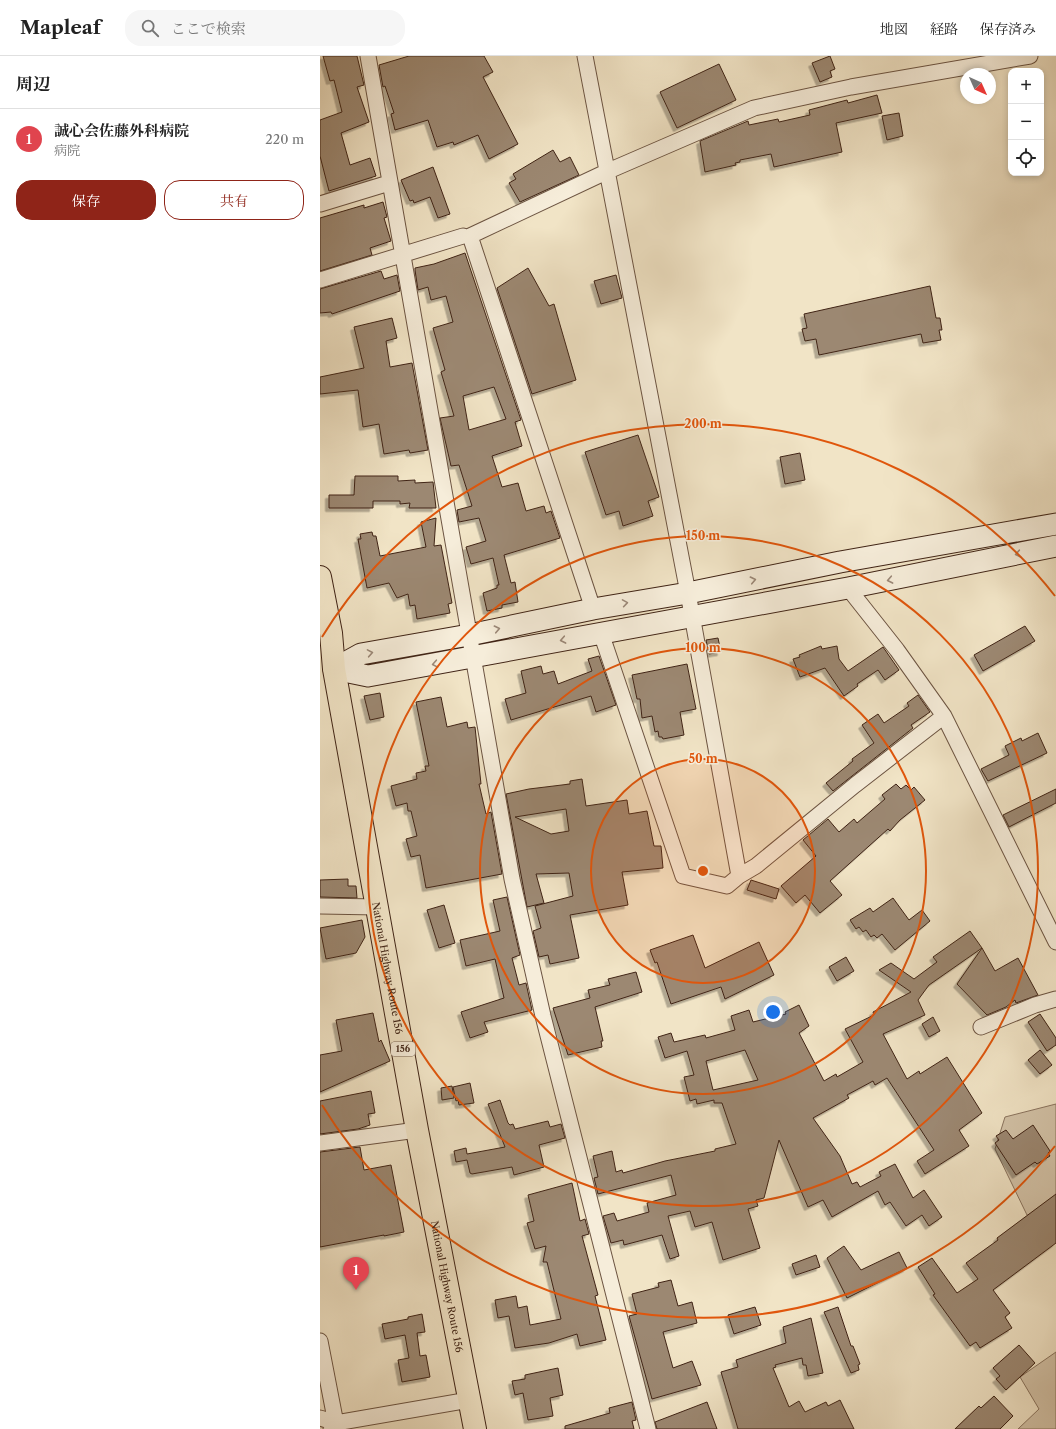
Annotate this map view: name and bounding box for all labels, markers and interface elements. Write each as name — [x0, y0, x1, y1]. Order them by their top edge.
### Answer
search box — [125, 10, 405, 46]
text: Mapleaf — [20, 16, 101, 39]
icon: search — [139, 17, 161, 39]
text: ここで検索 — [171, 19, 246, 38]
text: 地図 — [880, 20, 908, 38]
text: 経路 — [930, 20, 958, 38]
text: 保存済み — [980, 20, 1036, 38]
north arrow — [960, 68, 996, 104]
map controls — [1008, 68, 1044, 176]
button: + — [1008, 68, 1044, 104]
text: 周辺 — [16, 74, 50, 94]
button: − — [1008, 104, 1044, 140]
text: 誠心会佐藤外科病院 — [54, 121, 189, 140]
text: 1 — [26, 131, 32, 147]
text: 220 m — [265, 131, 304, 147]
button: locate — [1008, 140, 1044, 176]
text: 病院 — [54, 142, 80, 158]
button: 保存 — [16, 180, 156, 220]
button: 共有 — [164, 180, 304, 220]
text: 200 m — [684, 416, 722, 431]
text: 150 m — [686, 528, 720, 543]
one-way arrow — [1015, 549, 1021, 558]
one-way arrow — [887, 575, 893, 583]
one-way arrow — [750, 576, 756, 584]
one-way arrow — [622, 599, 628, 608]
one-way arrow — [494, 625, 501, 634]
one-way arrow — [560, 636, 566, 644]
text: 100 m — [685, 640, 721, 655]
one-way arrow — [367, 649, 373, 658]
one-way arrow — [432, 659, 438, 668]
text: 50 m — [688, 751, 718, 766]
centre of rings — [696, 864, 710, 878]
street label: National Highway Route 156 — [369, 901, 406, 1035]
your location — [763, 1002, 783, 1022]
road number: 156 — [391, 1042, 415, 1056]
street label: National Highway Route 156 — [428, 1220, 466, 1354]
pin: 1 — [343, 1257, 369, 1290]

